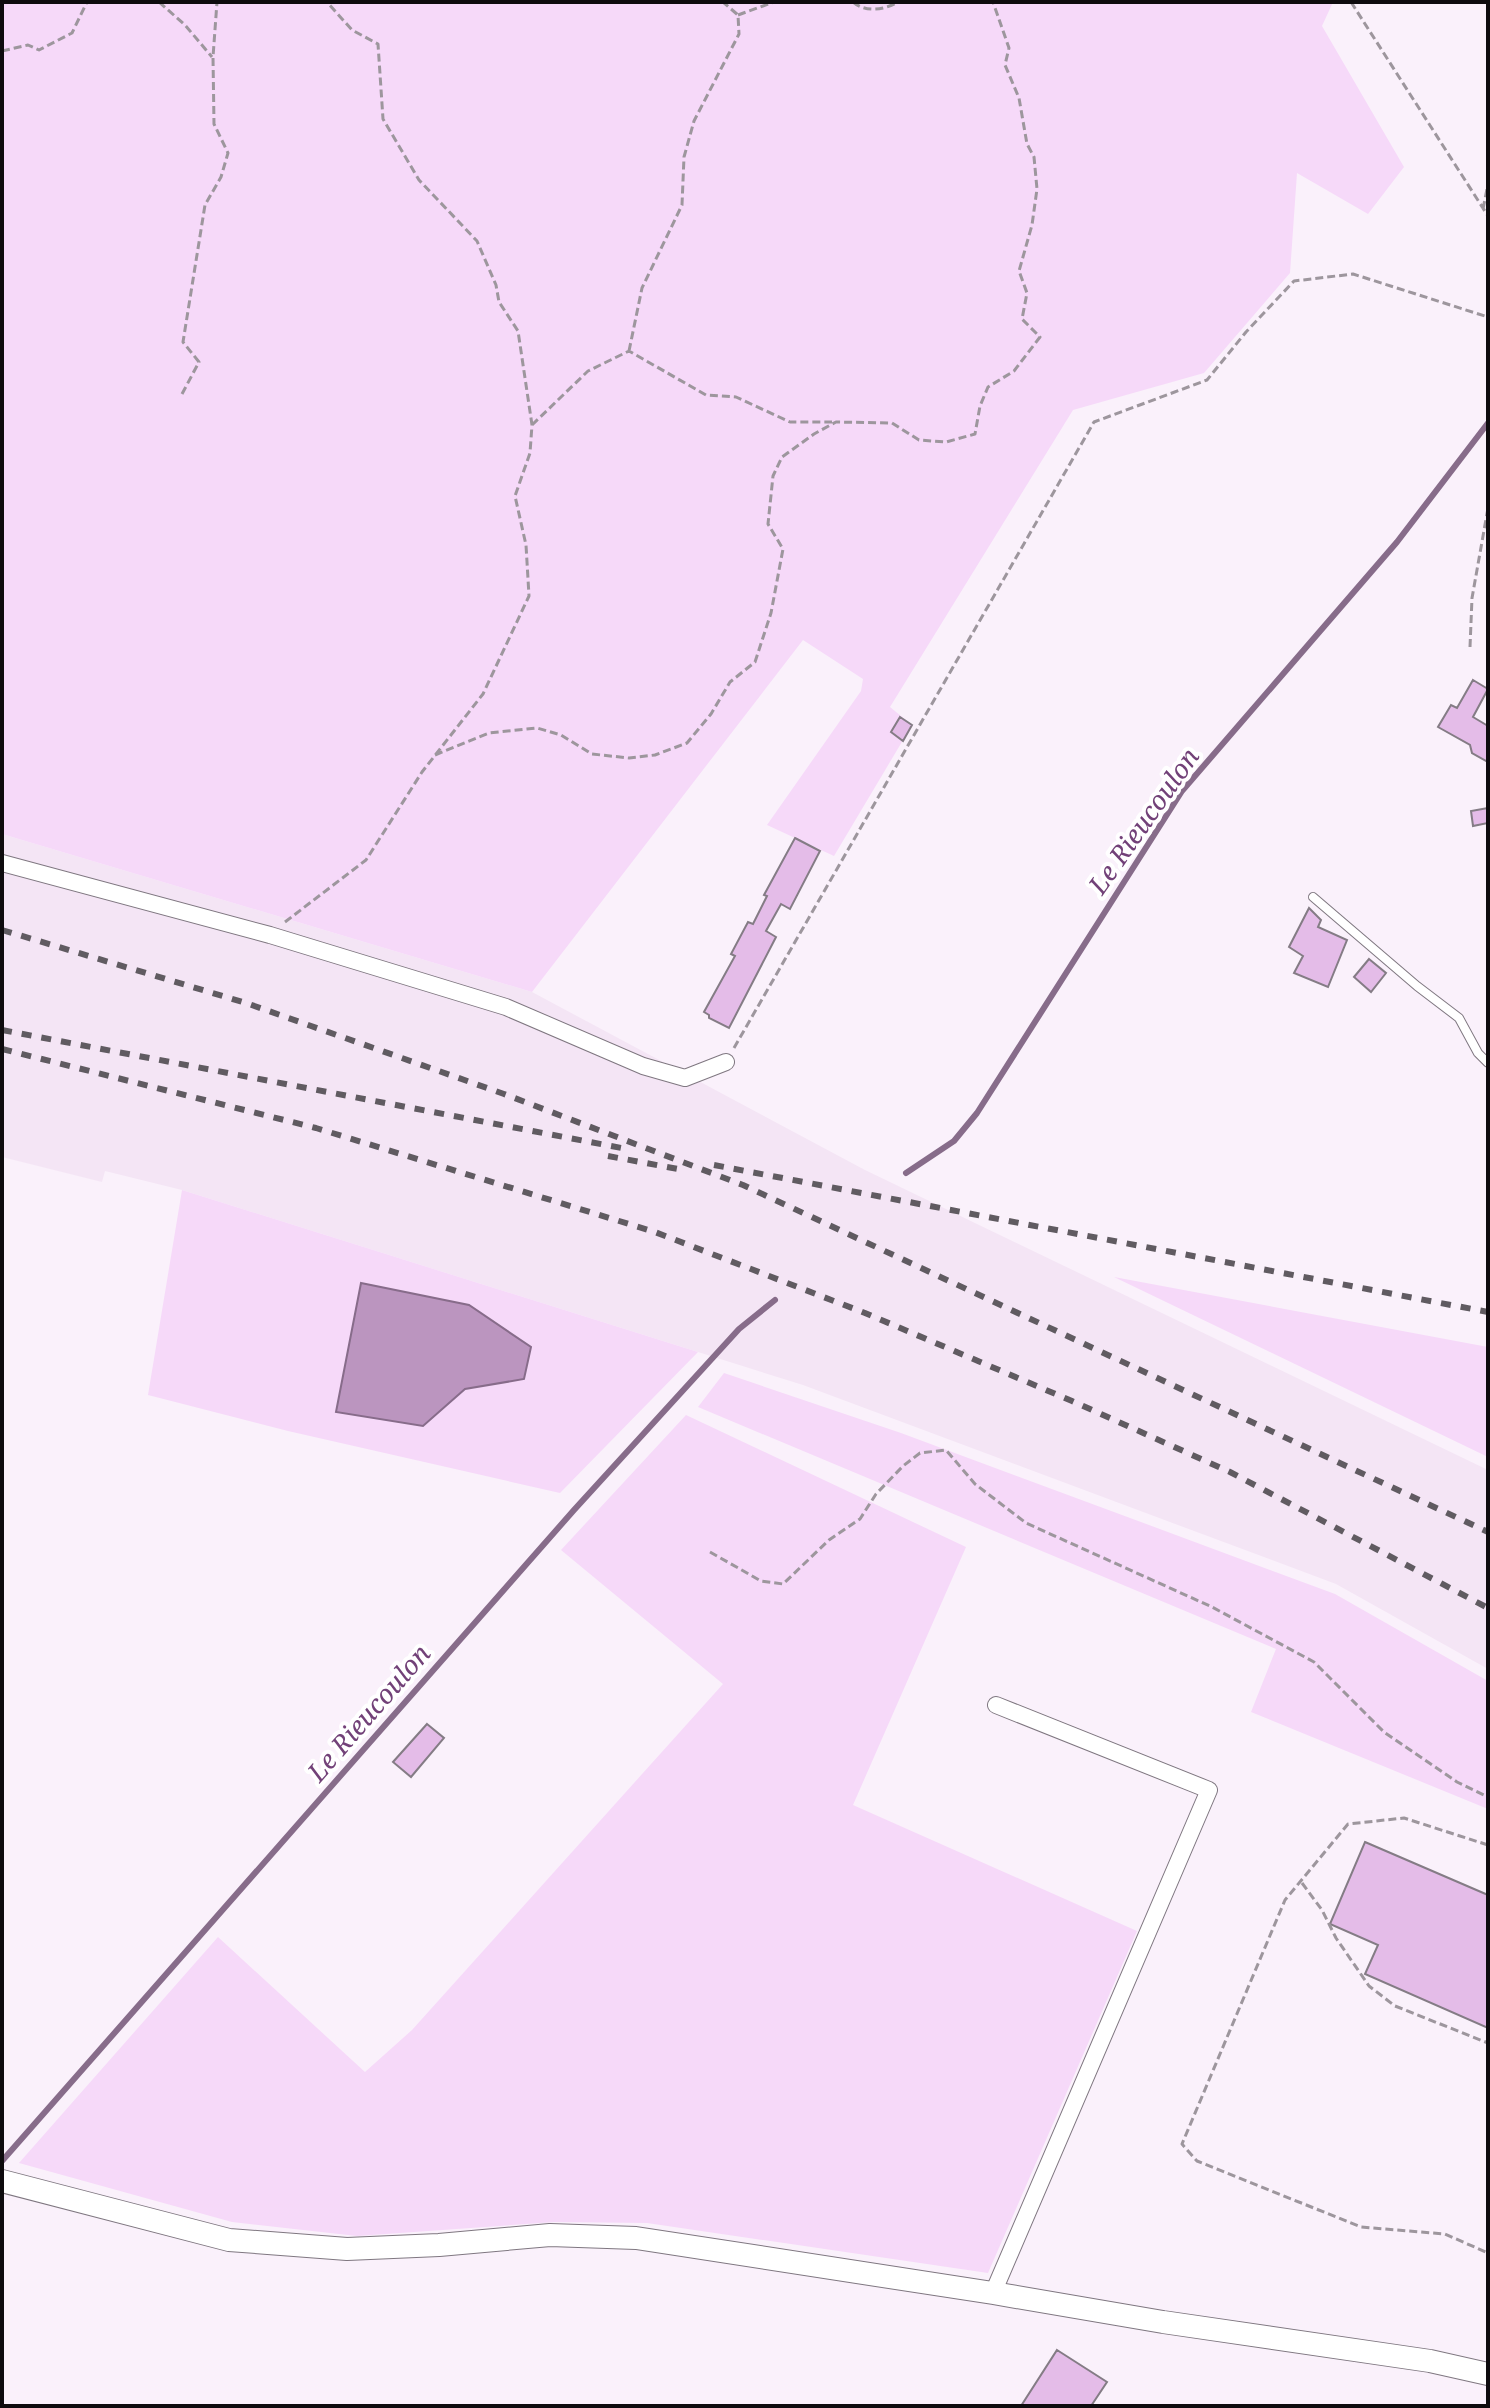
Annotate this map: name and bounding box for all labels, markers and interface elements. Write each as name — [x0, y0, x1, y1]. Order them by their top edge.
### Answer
water label: Le Rieucoulon — [1079, 740, 1207, 902]
water label: Le Rieucoulon — [298, 1636, 438, 1789]

